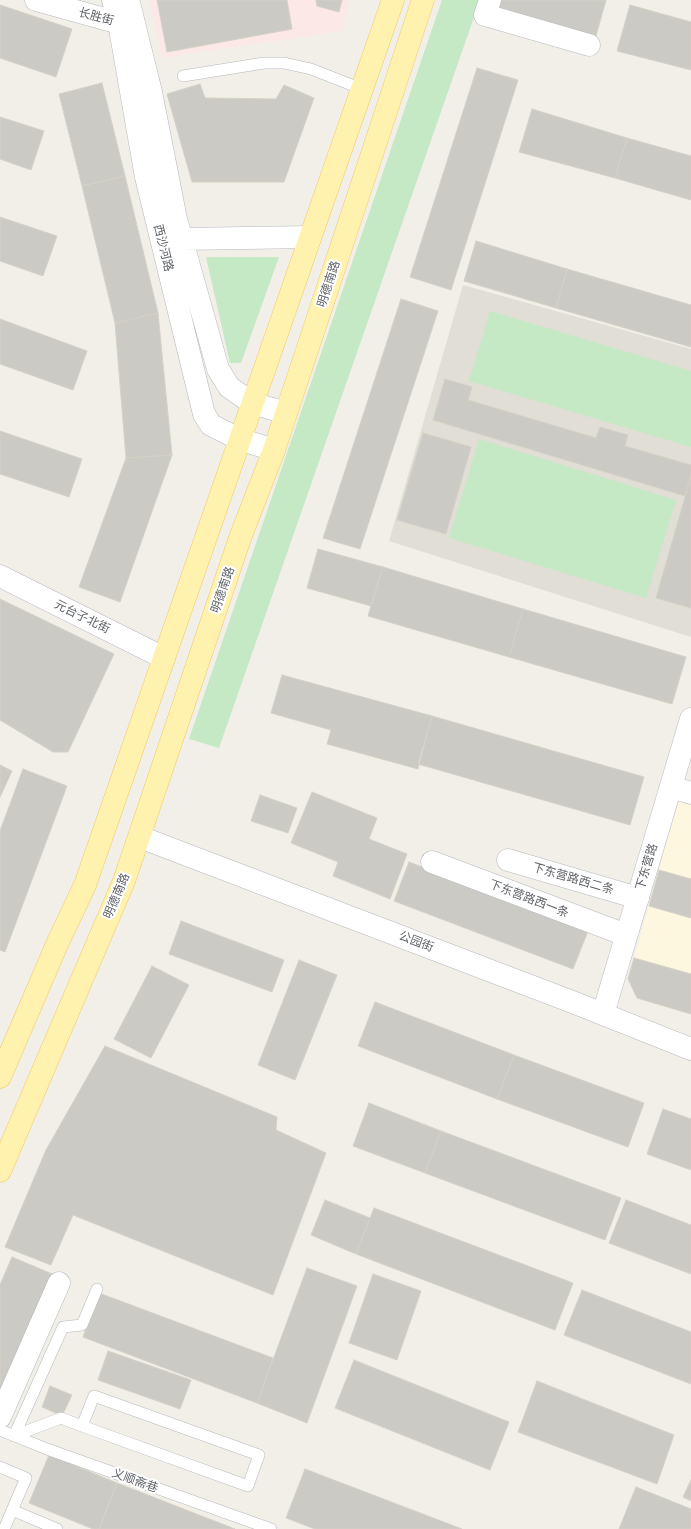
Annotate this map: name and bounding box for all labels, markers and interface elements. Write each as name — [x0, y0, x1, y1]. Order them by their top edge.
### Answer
street label: 长胜街 — [77, 5, 115, 29]
street label: 西沙河路 — [150, 223, 176, 273]
street label: 明德南路 — [315, 259, 343, 309]
street label: 明德南路 — [208, 565, 238, 615]
street label: 元台子北街 — [52, 597, 112, 637]
street label: 下东营路 — [633, 842, 661, 892]
street label: 下东营路西二条 — [531, 861, 615, 897]
street label: 明德南路 — [101, 871, 133, 921]
street label: 下东营路西一条 — [487, 877, 571, 921]
street label: 公园街 — [397, 929, 435, 955]
street label: 义顺斋巷 — [110, 1466, 160, 1496]

